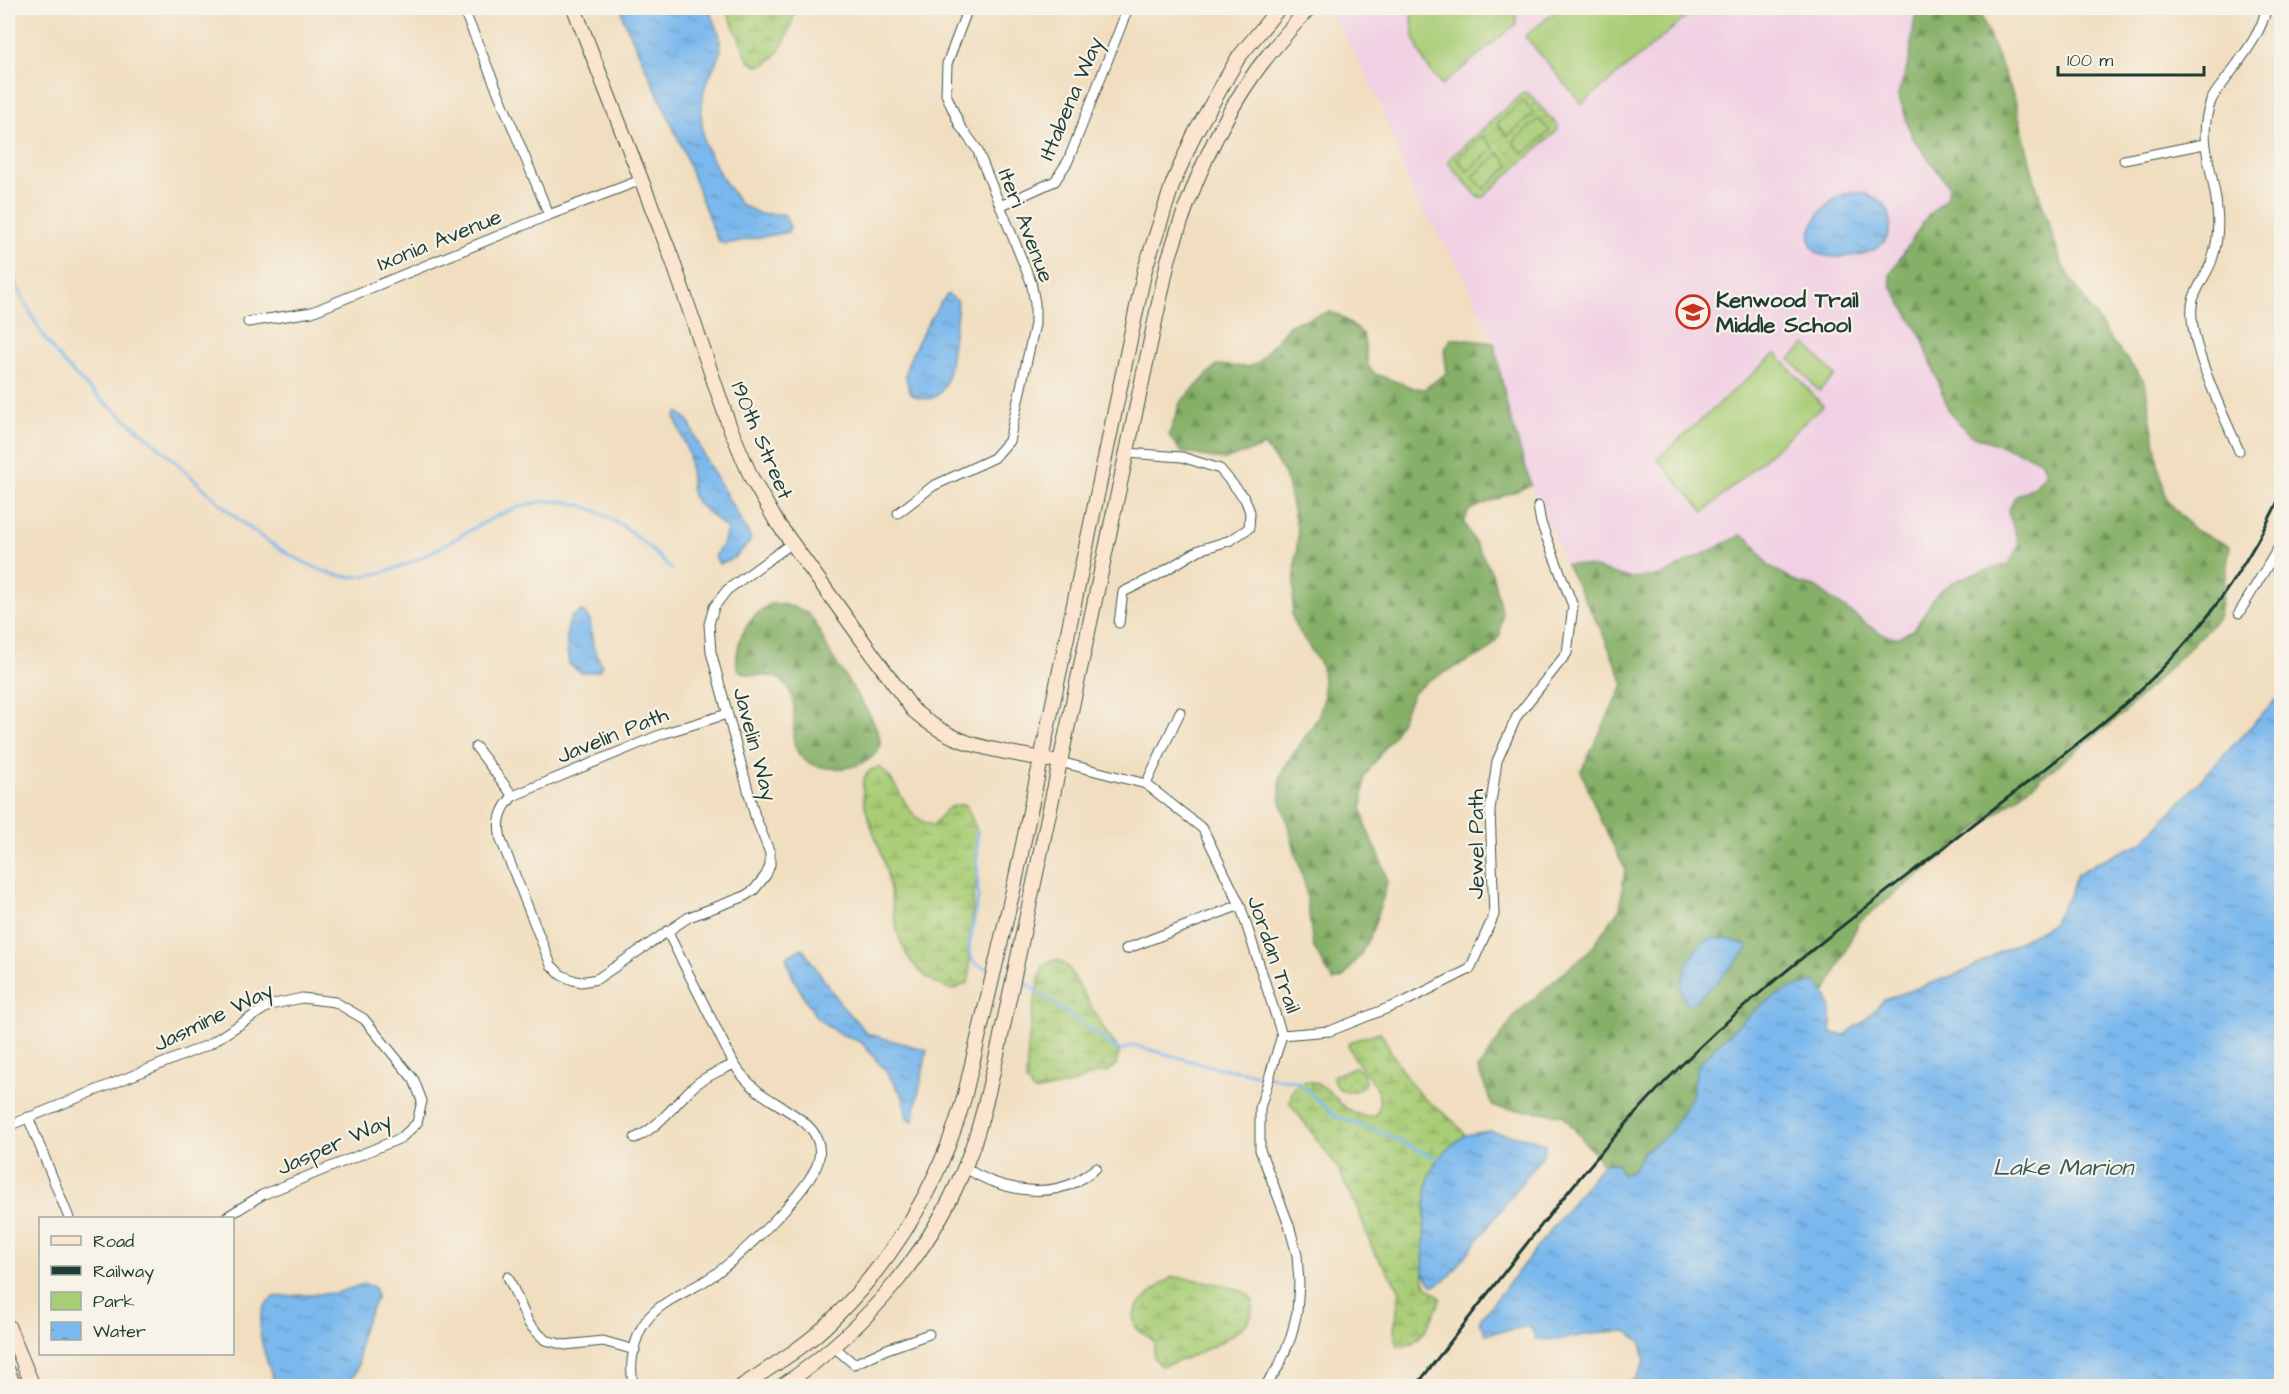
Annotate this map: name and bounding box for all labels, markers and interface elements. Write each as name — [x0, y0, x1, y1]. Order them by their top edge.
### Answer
street label: Ittabena Way — [1031, 32, 1112, 166]
scale bar — [2058, 39, 2204, 77]
text: 100 m — [2067, 48, 2113, 73]
street label: Iteri Avenue — [990, 164, 1062, 287]
street label: Ixonia Avenue — [373, 201, 507, 279]
place label: Kenwood Trail Middle School — [1716, 285, 1859, 341]
school or university icon: Kenwood Trail Middle School — [1675, 294, 1711, 330]
street label: 190th Street — [723, 377, 800, 505]
street label: Javelin Way — [724, 684, 785, 805]
street label: Javelin Path — [552, 699, 673, 772]
street label: Jewel Path — [1461, 789, 1492, 899]
street label: Jordan Trail — [1239, 892, 1308, 1017]
street label: Jasmine Way — [148, 975, 279, 1061]
street label: Jasper Way — [272, 1105, 397, 1184]
water label: Lake Marion — [1993, 1151, 2135, 1185]
legend — [39, 1217, 234, 1355]
text: Road — [93, 1229, 134, 1254]
text: Railway — [93, 1259, 154, 1285]
text: Park — [93, 1289, 135, 1314]
text: Water — [93, 1319, 146, 1344]

